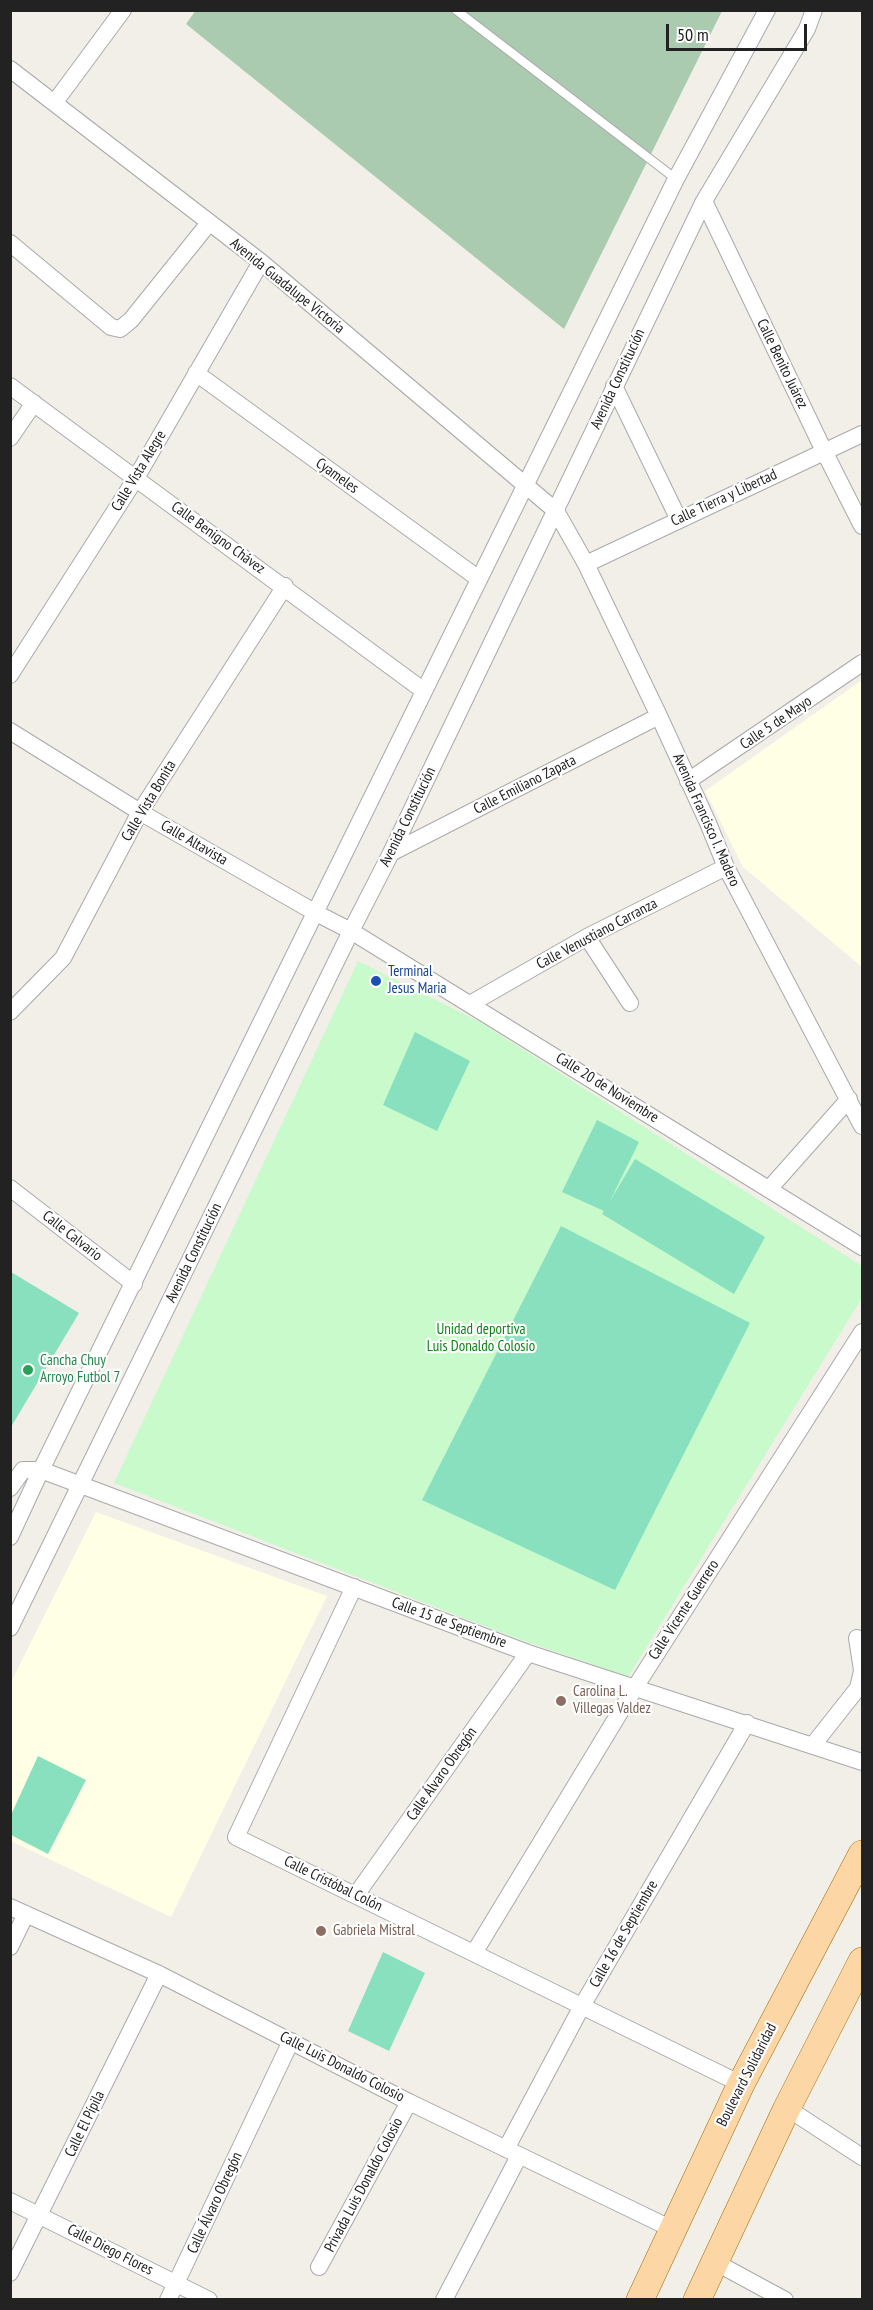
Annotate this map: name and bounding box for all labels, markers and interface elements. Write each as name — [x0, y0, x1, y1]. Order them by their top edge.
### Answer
scale bar — [669, 12, 810, 50]
text: 50 m — [677, 23, 709, 46]
street label: Avenida Guadalupe Victoria — [226, 234, 348, 338]
street label: Calle Benito Juárez — [753, 316, 811, 412]
street label: Avenida Constitución — [587, 326, 649, 432]
street label: Calle Vista Alegre — [108, 427, 170, 515]
street label: Cyameles — [312, 454, 362, 498]
street label: Calle Tierra y Libertad — [668, 466, 780, 530]
street label: Calle Benigno Chávez — [168, 498, 268, 578]
street label: Calle 5 de Mayo — [737, 692, 815, 754]
street label: Calle Emiliano Zapata — [471, 751, 579, 819]
street label: Avenida Francisco I. Madero — [669, 751, 743, 889]
street label: Calle Vista Bonita — [118, 757, 180, 845]
street label: Avenida Constitución — [376, 764, 440, 870]
street label: Calle Altavista — [157, 817, 231, 869]
street label: Calle Venustiano Carranza — [534, 895, 660, 973]
place label: Terminal Jesus Maria — [388, 963, 447, 998]
marker: Terminal Jesus Maria — [369, 974, 383, 988]
street label: Calle 20 de Noviembre — [552, 1049, 662, 1127]
street label: Avenida Constitución — [162, 1200, 226, 1306]
street label: Calle Calvario — [39, 1207, 105, 1265]
park label: Unidad deportiva Luis Donaldo Colosio — [427, 1321, 535, 1356]
place label: Cancha Chuy Arroyo Futbol 7 — [40, 1352, 120, 1387]
marker: Cancha Chuy Arroyo Futbol 7 — [21, 1363, 35, 1377]
street label: Calle Vicente Guerrero — [645, 1557, 723, 1663]
street label: Calle 15 de Septiembre — [389, 1594, 509, 1652]
place label: Carolina L. Villegas Valdez — [573, 1683, 651, 1718]
marker: Carolina L. Villegas Valdez — [554, 1694, 568, 1708]
street label: Calle Álvaro Obregón — [403, 1724, 481, 1824]
street label: Calle Cristóbal Colón — [281, 1852, 385, 1916]
street label: Calle 16 de Septiembre — [586, 1877, 662, 1991]
place label: Gabriela Mistral — [333, 1922, 415, 1940]
marker: Gabriela Mistral — [314, 1924, 328, 1938]
street label: Boulevard Solidaridad — [713, 2020, 781, 2130]
street label: Calle Luis Donaldo Colosio — [277, 2028, 407, 2106]
street label: Calle El Pípila — [61, 2088, 109, 2160]
street label: Privada Luis Donaldo Colosio — [321, 2115, 407, 2255]
street label: Calle Álvaro Obregón — [184, 2149, 246, 2257]
street label: Calle Diego Flores — [64, 2221, 156, 2279]

